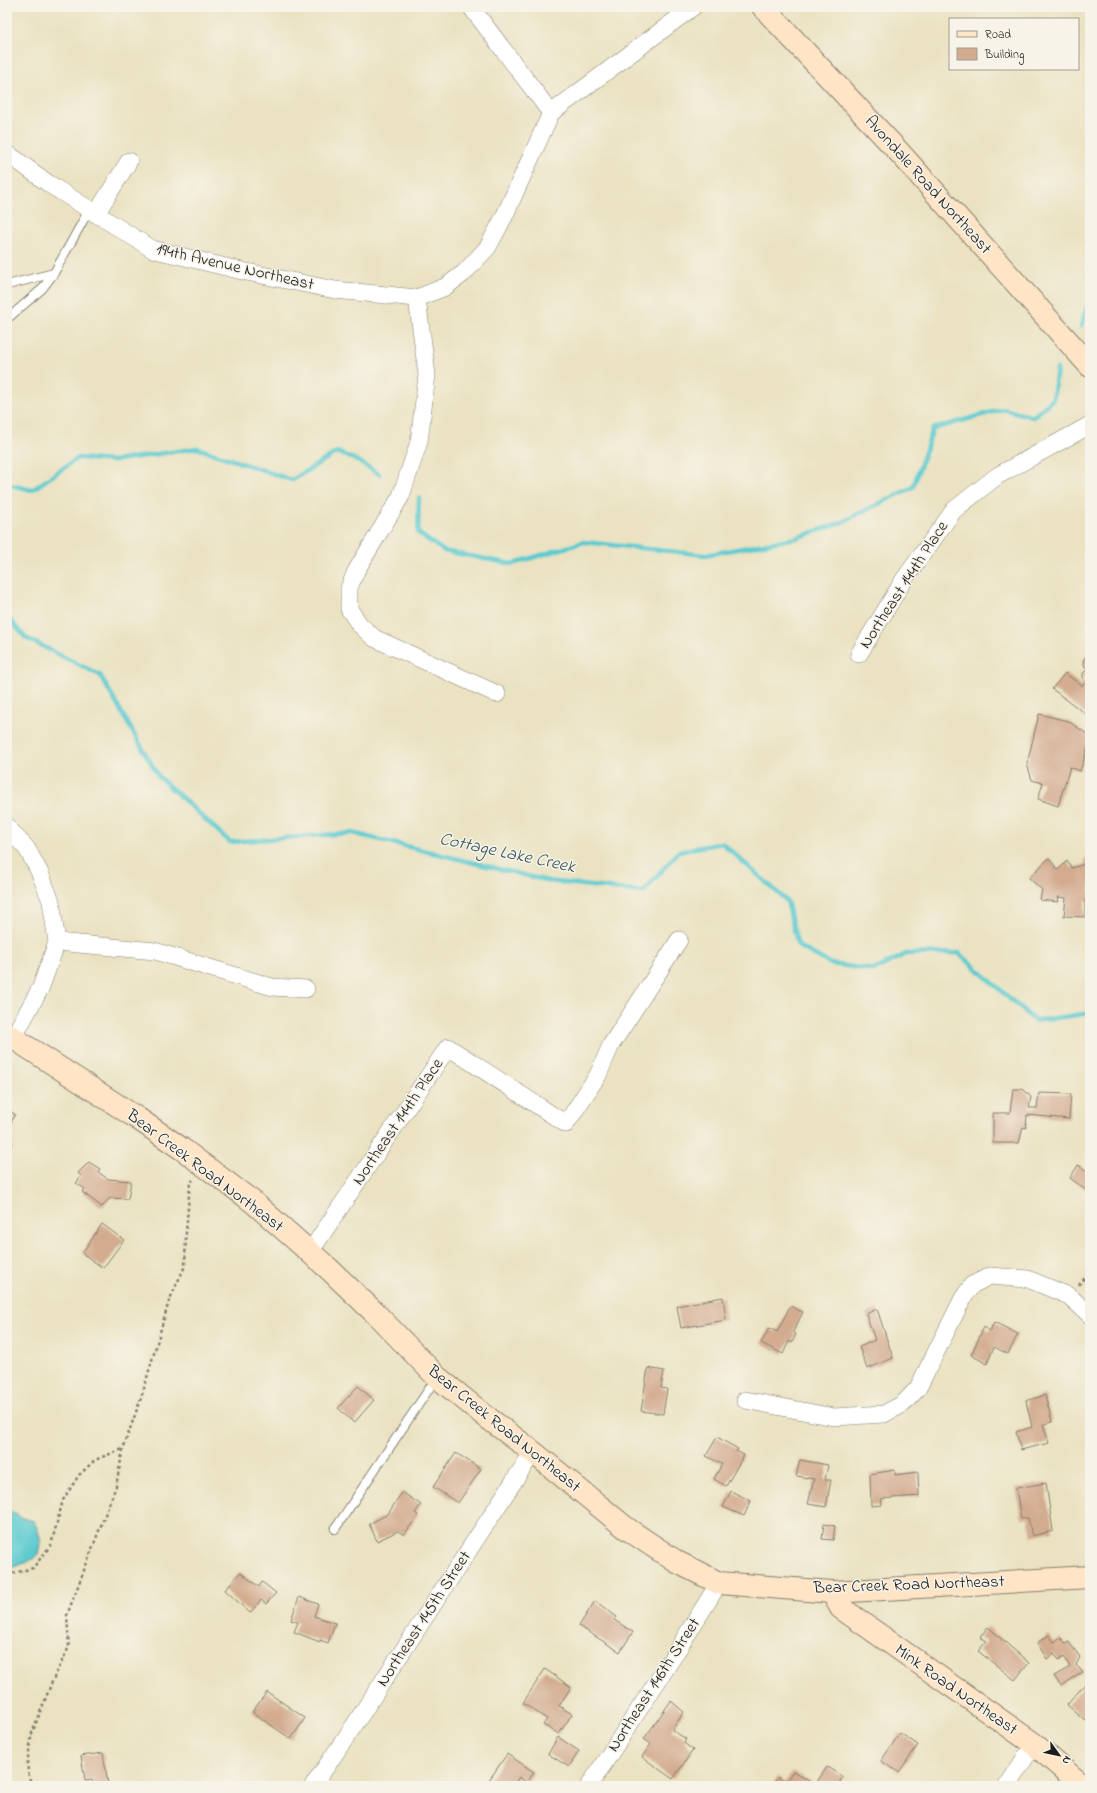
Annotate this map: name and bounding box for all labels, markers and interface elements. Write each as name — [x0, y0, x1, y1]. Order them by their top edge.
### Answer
legend — [949, 18, 1079, 70]
text: Road — [985, 26, 1011, 44]
text: Building — [984, 46, 1024, 65]
street label: Avondale Road Northeast — [859, 110, 998, 260]
street label: 194th Avenue Northeast — [154, 237, 317, 297]
street label: Northeast 144th Place — [853, 516, 955, 654]
water label: Cottage Lake Creek — [437, 827, 578, 881]
street label: Northeast 144th Place — [346, 1053, 450, 1190]
street label: Bear Creek Road Northeast — [120, 1103, 289, 1239]
street label: Bear Creek Road Northeast — [421, 1359, 586, 1499]
street label: Northeast 145th Street — [371, 1546, 478, 1692]
street label: Bear Creek Road Northeast — [812, 1569, 1005, 1601]
street label: Northeast 146th Street — [601, 1613, 707, 1757]
street label: Mink Road Northeast — [889, 1638, 1023, 1742]
north arrow — [1039, 1735, 1079, 1775]
text: N — [1058, 1752, 1075, 1767]

